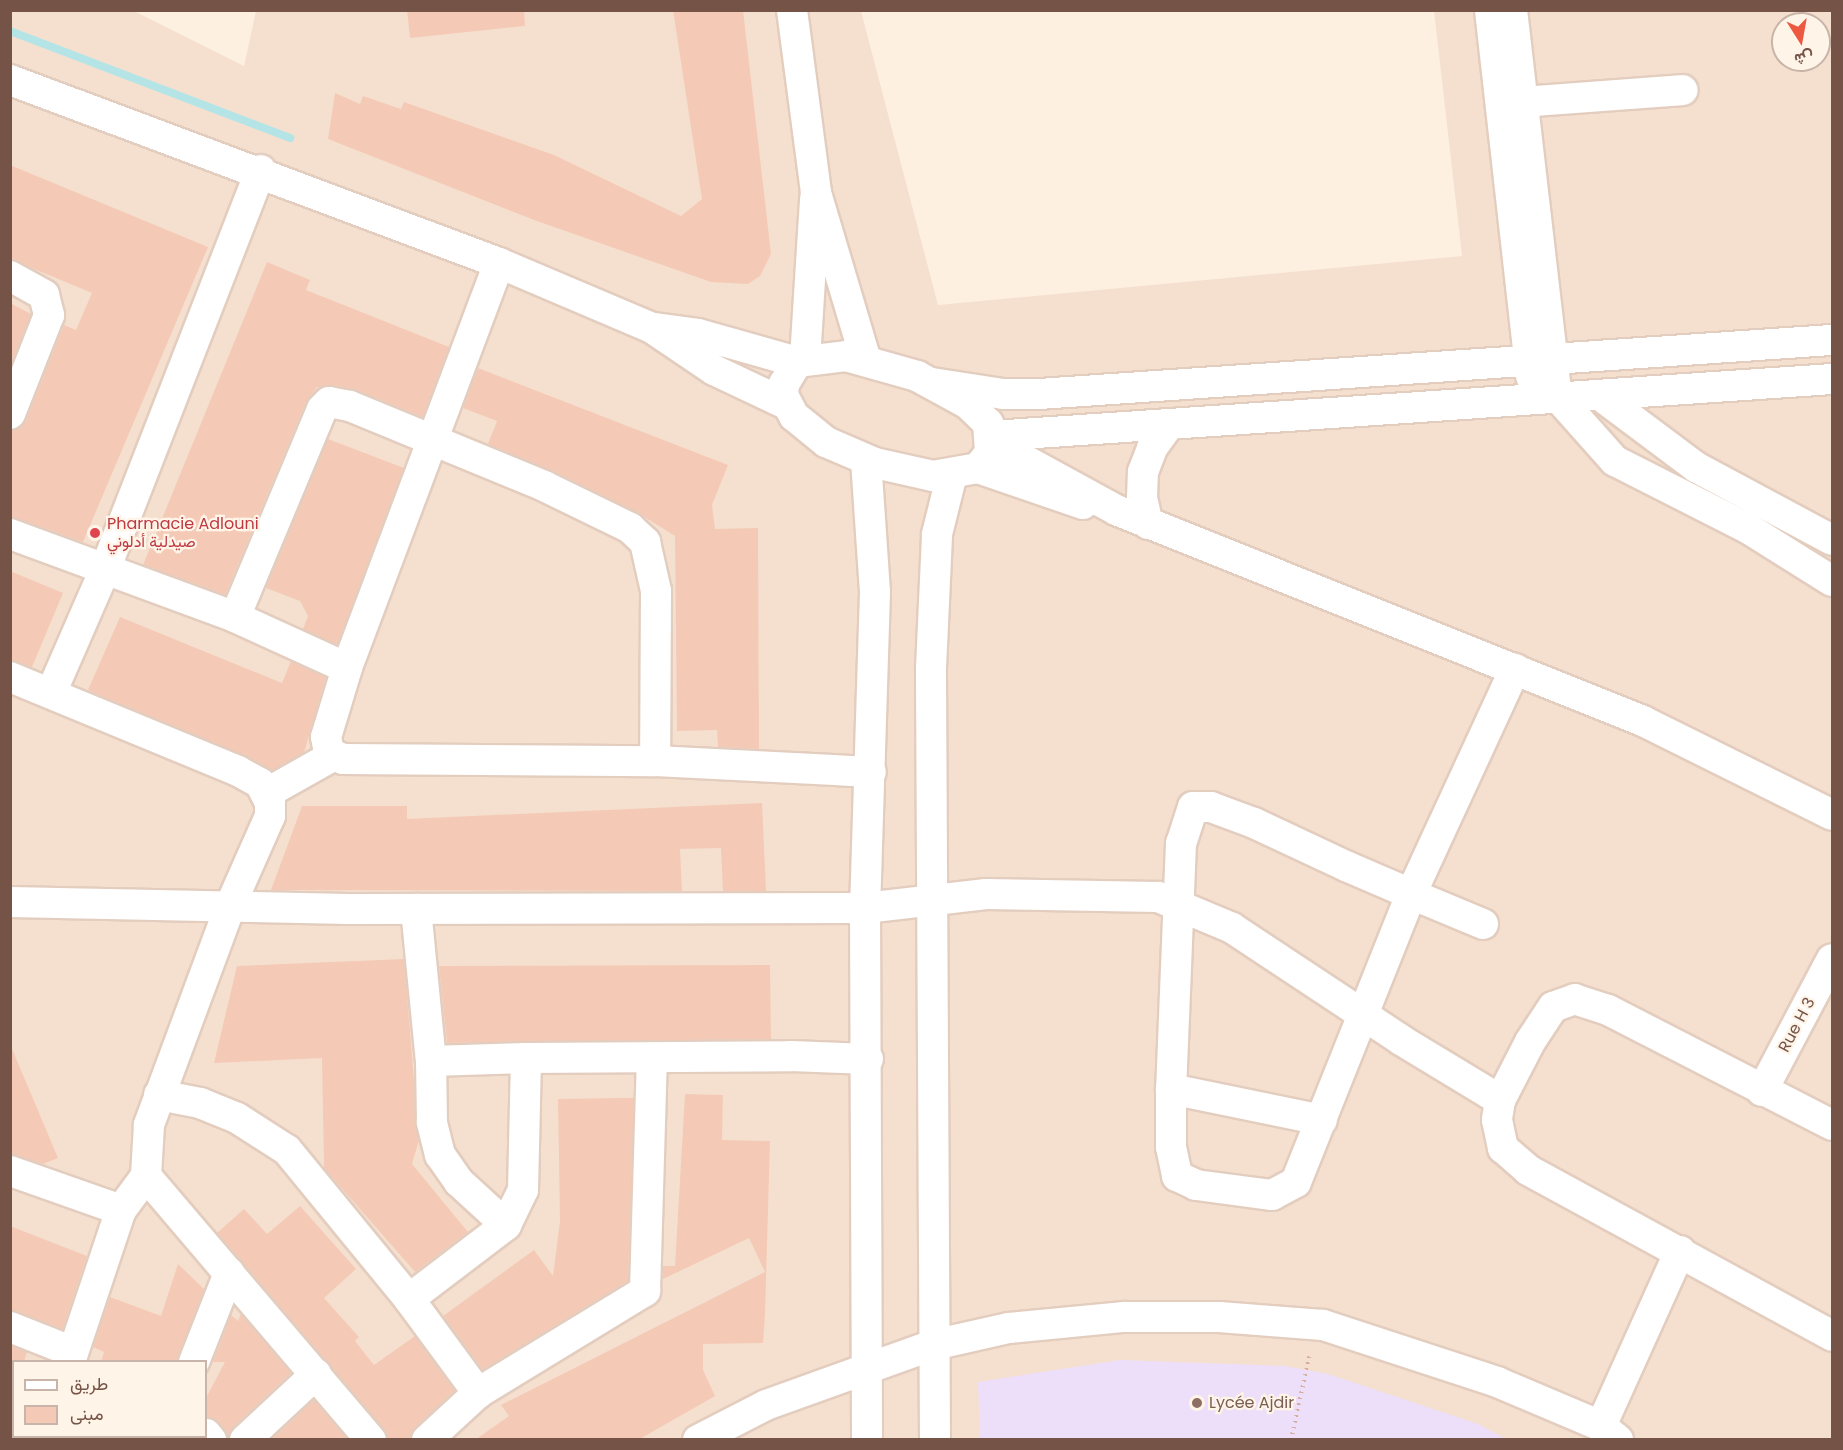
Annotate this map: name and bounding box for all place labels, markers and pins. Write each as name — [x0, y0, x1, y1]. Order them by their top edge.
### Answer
place label: Pharmacie Adlouni صيدلية أدلوني — [107, 514, 259, 552]
marker: Pharmacie Adlouni صيدلية أدلوني — [88, 526, 102, 540]
place label: Lycée Ajdir — [1209, 1393, 1294, 1413]
marker: Lycée Ajdir — [1190, 1396, 1204, 1410]

